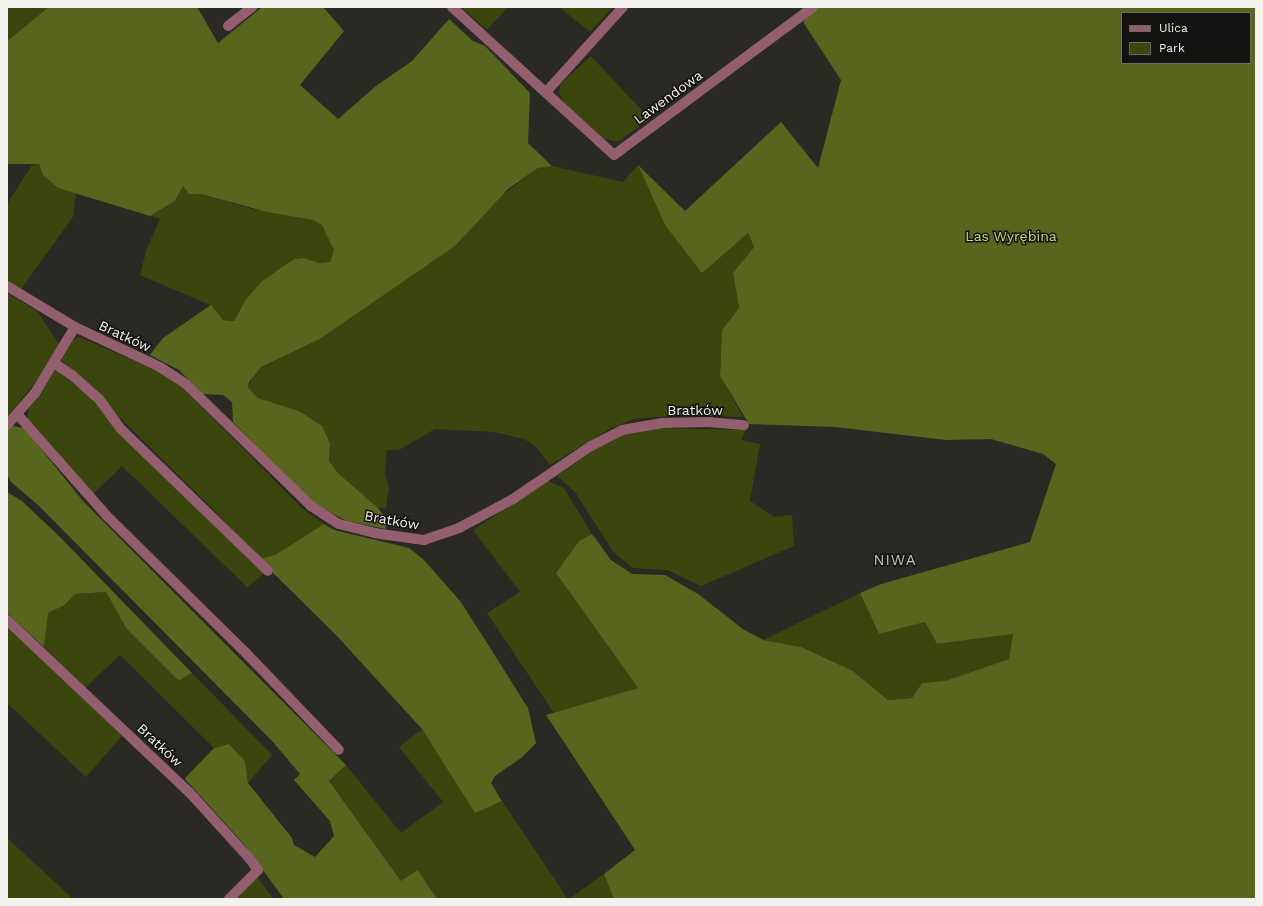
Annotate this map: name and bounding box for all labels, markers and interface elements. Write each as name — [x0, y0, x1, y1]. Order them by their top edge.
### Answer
legend — [1121, 12, 1251, 64]
text: Ulica — [1159, 21, 1188, 35]
text: Park — [1159, 41, 1185, 55]
street label: Lawendowa — [630, 66, 706, 128]
park label: Las Wyrębina — [965, 228, 1057, 244]
street label: Bratków — [96, 317, 154, 355]
street label: Bratków — [667, 402, 723, 418]
street label: Bratków — [363, 507, 421, 533]
district label: NIWA — [873, 552, 917, 570]
street label: Bratków — [134, 720, 186, 770]

